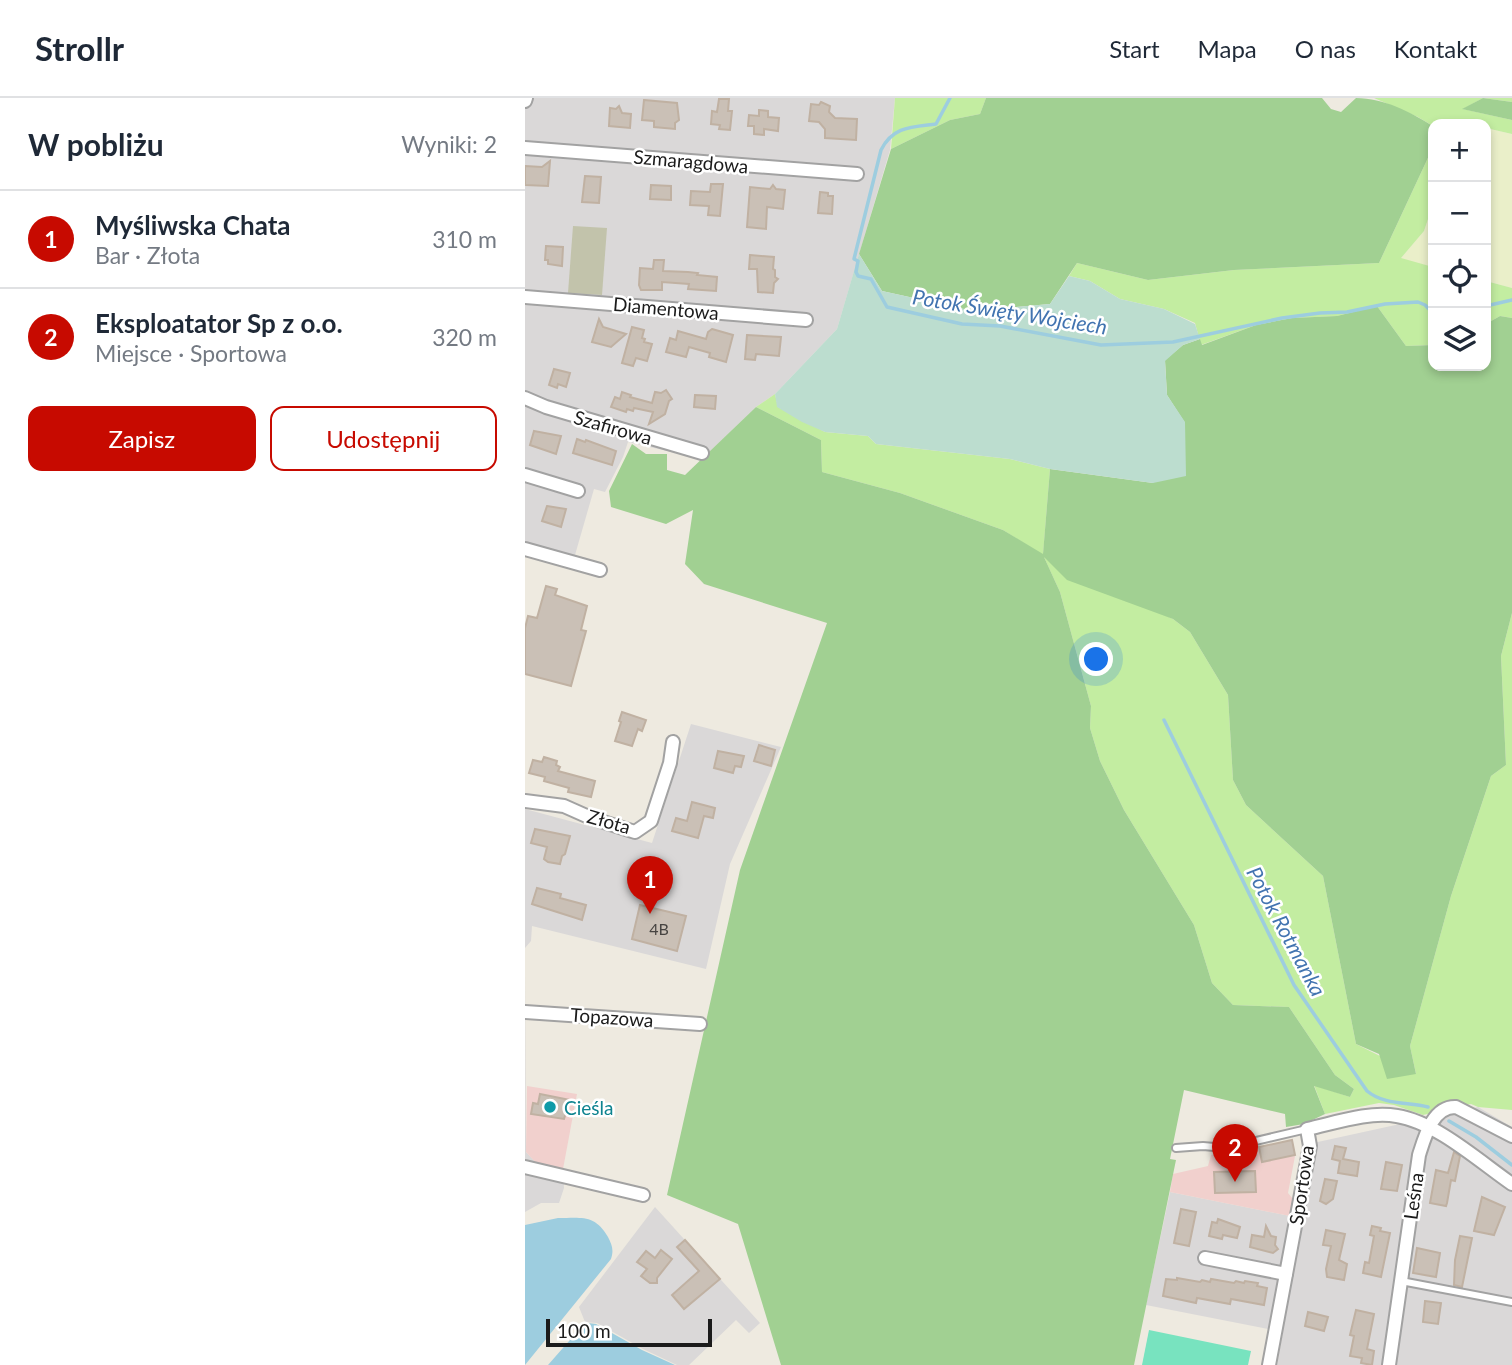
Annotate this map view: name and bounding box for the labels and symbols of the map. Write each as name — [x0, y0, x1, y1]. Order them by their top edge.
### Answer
street label: Szmaragdowa — [633, 145, 749, 177]
water label: Potok Święty Wojciech — [911, 283, 1109, 339]
street label: Diamentowa — [612, 292, 720, 324]
street label: Szafirowa — [571, 405, 655, 449]
your location — [1079, 642, 1113, 676]
street label: Złota — [585, 804, 633, 838]
pin: 1 — [627, 856, 673, 914]
water label: Potok Rotmanka — [1242, 862, 1332, 1000]
house number: 4B — [649, 919, 669, 938]
street label: Topazowa — [570, 1003, 654, 1031]
place label: Cieśla — [564, 1096, 613, 1119]
marker: Cieśla — [542, 1099, 558, 1115]
pin: 2 — [1212, 1124, 1258, 1182]
street label: Sportowa — [1284, 1144, 1318, 1226]
street label: Leśna — [1398, 1171, 1428, 1221]
scale bar — [546, 1316, 712, 1348]

